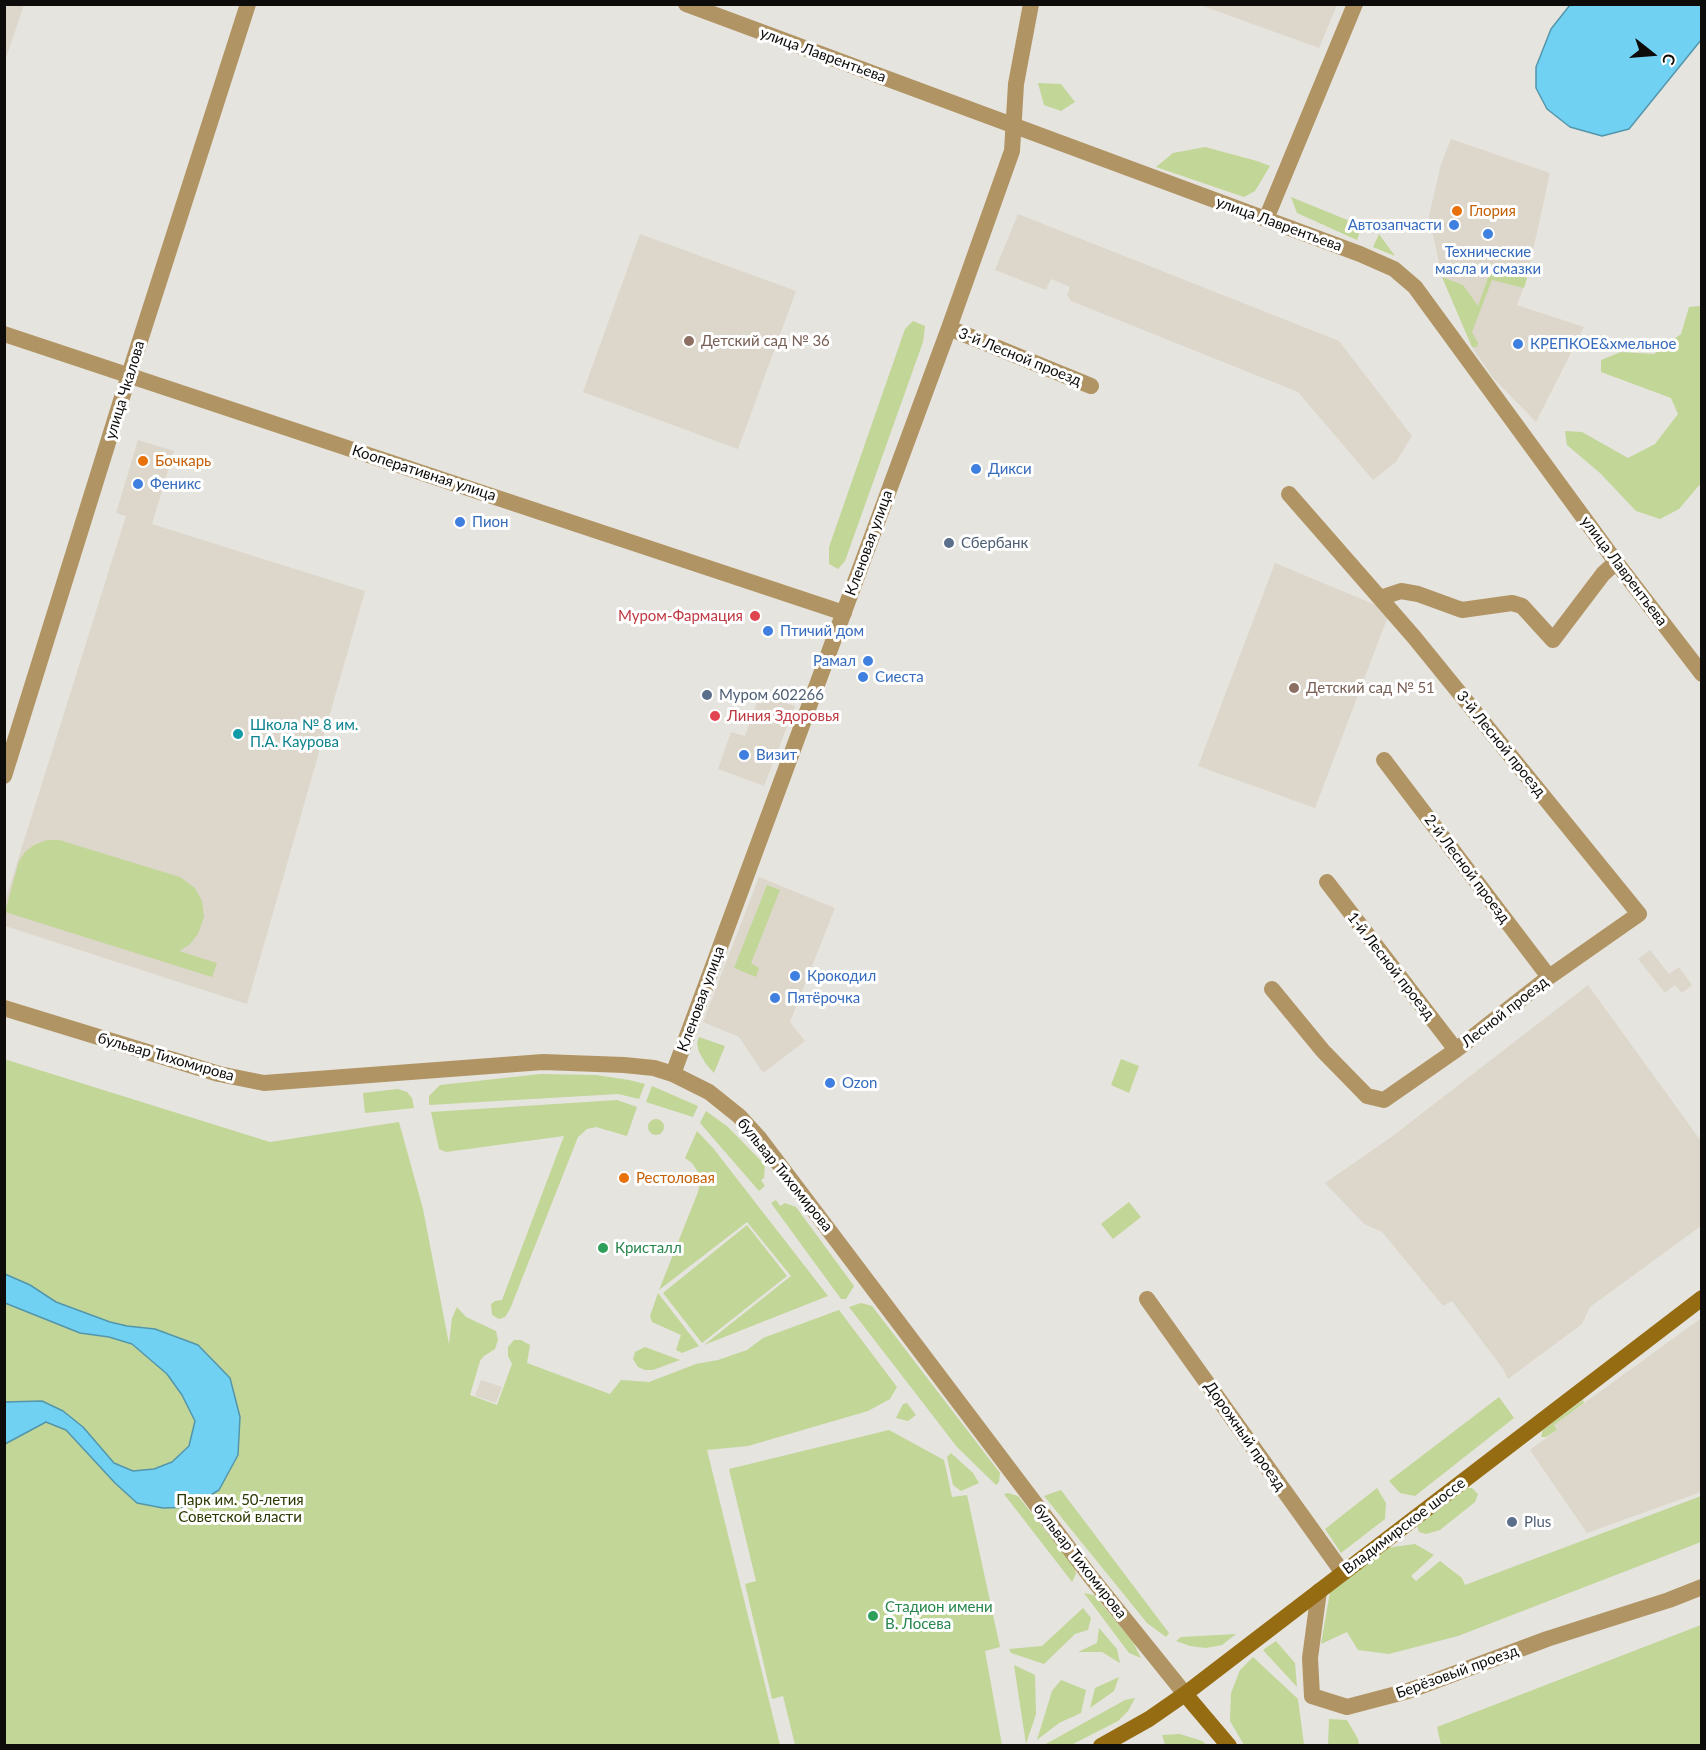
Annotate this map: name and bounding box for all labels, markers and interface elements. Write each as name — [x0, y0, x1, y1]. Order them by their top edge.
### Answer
street label: улица Лаврентьева — [758, 24, 888, 86]
north arrow — [1622, 24, 1682, 84]
text: С — [1659, 52, 1680, 67]
street label: улица Лаврентьева — [1214, 193, 1344, 255]
place label: Глория — [1469, 202, 1516, 220]
marker: Глория — [1450, 204, 1464, 218]
place label: Автозапчасти — [1348, 216, 1442, 234]
marker: Автозапчасти — [1447, 218, 1461, 232]
marker: Технические масла и смазки — [1481, 227, 1495, 241]
place label: Технические масла и смазки — [1435, 243, 1541, 278]
street label: 3-й Лесной проезд — [956, 324, 1084, 390]
place label: Детский сад № 36 — [701, 332, 830, 350]
marker: Детский сад № 36 — [682, 334, 696, 348]
place label: КРЕПКОЕ&хмельное — [1530, 335, 1676, 353]
marker: КРЕПКОЕ&хмельное — [1511, 337, 1525, 351]
street label: улица Чкалова — [101, 339, 149, 441]
street label: Кооперативная улица — [350, 441, 498, 505]
place label: Бочкарь — [155, 452, 211, 470]
marker: Бочкарь — [136, 454, 150, 468]
place label: Дикси — [988, 460, 1032, 478]
marker: Дикси — [969, 462, 983, 476]
place label: Феникс — [150, 475, 201, 493]
marker: Феникс — [131, 477, 145, 491]
street label: Кленовая улица — [842, 488, 896, 598]
place label: Пион — [472, 513, 509, 531]
street label: улица Лаврентьева — [1577, 513, 1671, 629]
marker: Пион — [453, 515, 467, 529]
place label: Сбербанк — [961, 534, 1028, 552]
marker: Сбербанк — [942, 536, 956, 550]
place label: Муром-Фармация — [618, 607, 743, 625]
marker: Муром-Фармация — [748, 609, 762, 623]
place label: Птичий дом — [780, 622, 864, 640]
marker: Птичий дом — [761, 624, 775, 638]
place label: Рамал — [813, 652, 856, 670]
marker: Рамал — [861, 654, 875, 668]
place label: Сиеста — [875, 668, 924, 686]
marker: Сиеста — [856, 670, 870, 684]
place label: Детский сад № 51 — [1306, 679, 1435, 697]
marker: Детский сад № 51 — [1287, 681, 1301, 695]
place label: Муром 602266 — [719, 686, 824, 704]
street label: 3-й Лесной проезд — [1453, 687, 1549, 801]
marker: Муром 602266 — [700, 688, 714, 702]
place label: Линия Здоровья — [727, 707, 839, 725]
marker: Линия Здоровья — [708, 709, 722, 723]
place label: Школа № 8 им. П.А. Каурова — [250, 716, 358, 751]
marker: Школа № 8 им. П.А. Каурова — [231, 727, 245, 741]
place label: Визит — [756, 746, 797, 764]
marker: Визит — [737, 748, 751, 762]
street label: 2-й Лесной проезд — [1420, 811, 1514, 927]
street label: 1-й Лесной проезд — [1344, 909, 1438, 1023]
street label: Кленовая улица — [674, 944, 728, 1054]
place label: Крокодил — [807, 967, 876, 985]
marker: Крокодил — [788, 969, 802, 983]
street label: Лесной проезд — [1458, 973, 1552, 1051]
place label: Пятёрочка — [787, 989, 860, 1007]
marker: Пятёрочка — [768, 991, 782, 1005]
street label: бульвар Тихомирова — [96, 1029, 236, 1085]
place label: Ozon — [842, 1074, 877, 1092]
marker: Ozon — [823, 1076, 837, 1090]
street label: бульвар Тихомирова — [734, 1114, 836, 1236]
place label: Рестоловая — [636, 1169, 715, 1187]
marker: Рестоловая — [617, 1171, 631, 1185]
place label: Кристалл — [615, 1239, 682, 1257]
marker: Кристалл — [596, 1241, 610, 1255]
street label: Дорожный проезд — [1201, 1378, 1289, 1494]
street label: Владимирское шоссе — [1339, 1474, 1469, 1578]
park label: Парк им. 50-летия Советской власти — [176, 1491, 304, 1526]
street label: бульвар Тихомирова — [1029, 1500, 1131, 1622]
place label: Plus — [1524, 1513, 1551, 1531]
marker: Plus — [1505, 1515, 1519, 1529]
place label: Стадион имени В. Лосева — [885, 1598, 993, 1633]
marker: Стадион имени В. Лосева — [866, 1609, 880, 1623]
street label: Берёзовый проезд — [1393, 1642, 1521, 1702]

